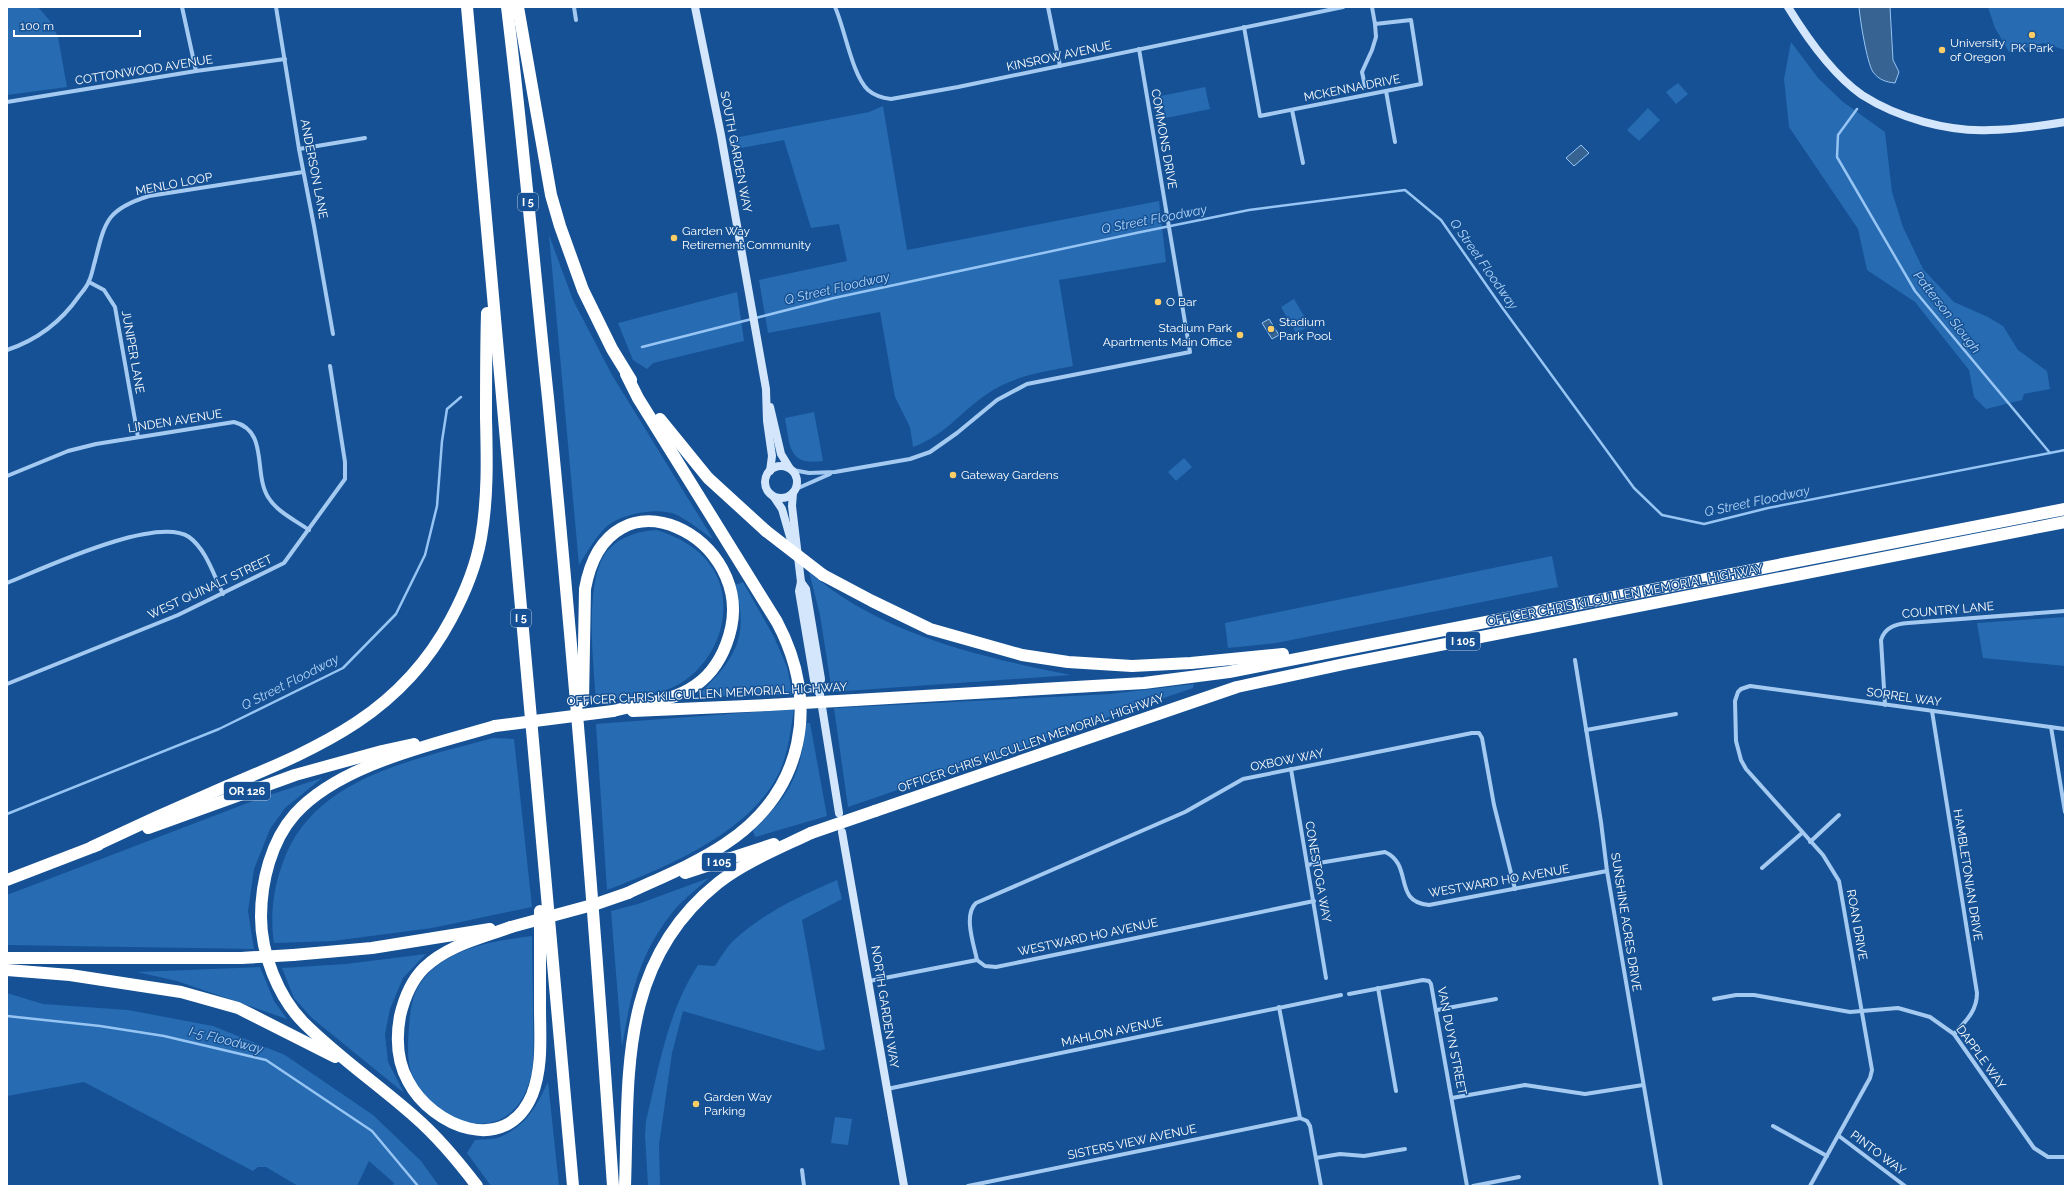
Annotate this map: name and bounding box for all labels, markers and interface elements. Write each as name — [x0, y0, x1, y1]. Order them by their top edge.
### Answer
scale bar — [14, 12, 140, 38]
text: 100 m — [20, 19, 54, 33]
marker: PK Park — [2027, 30, 2037, 40]
place label: University of Oregon — [1950, 36, 2005, 64]
street label: KINSROW AVENUE — [1005, 38, 1113, 74]
place label: PK Park — [2011, 41, 2054, 55]
marker: University of Oregon — [1937, 45, 1947, 55]
street label: COTTONWOOD AVENUE — [74, 52, 214, 88]
street label: MCKENNA DRIVE — [1303, 72, 1401, 104]
street label: COMMONS DRIVE — [1148, 88, 1180, 190]
street label: SOUTH GARDEN WAY — [717, 90, 755, 214]
street label: ANDERSON LANE — [297, 118, 331, 220]
street label: MENLO LOOP — [134, 170, 214, 198]
road number: I 5 — [518, 193, 538, 211]
water label: Q Street Floodway — [1100, 201, 1209, 237]
water label: Q Street Floodway — [1447, 216, 1521, 313]
place label: Garden Way Retirement Community — [682, 224, 812, 252]
marker: Garden Way Retirement Community — [669, 233, 679, 243]
water label: Q Street Floodway — [783, 268, 892, 307]
water label: Patterson Slough — [1910, 268, 1984, 356]
place label: O Bar — [1166, 295, 1198, 309]
marker: O Bar — [1153, 297, 1163, 307]
street label: JUNIPER LANE — [119, 309, 147, 395]
place label: Stadium Park Pool — [1279, 315, 1332, 343]
place label: Stadium Park Apartments Main Office — [1103, 321, 1233, 349]
marker: Stadium Park Pool — [1266, 324, 1276, 334]
marker: Stadium Park Apartments Main Office — [1235, 330, 1245, 340]
street label: LINDEN AVENUE — [127, 407, 223, 435]
place label: Gateway Gardens — [961, 468, 1059, 482]
marker: Gateway Gardens — [948, 470, 958, 480]
water label: Q Street Floodway — [1703, 482, 1812, 519]
street label: WEST QUINALT STREET — [146, 552, 275, 622]
street label: OFFICER CHRIS KILCULLEN MEMORIAL HIGHWAY — [1486, 561, 1765, 629]
street label: COUNTRY LANE — [1901, 599, 1995, 621]
road number: I 5 — [511, 609, 531, 627]
road number: I 105 — [1446, 632, 1480, 650]
water label: Q Street Floodway — [239, 651, 342, 713]
street label: OFFICER CHRIS KILCULLEN MEMORIAL HIGHWAY — [566, 680, 848, 708]
street label: SORREL WAY — [1866, 685, 1942, 709]
street label: OFFICER CHRIS KILCULLEN MEMORIAL HIGHWAY — [896, 691, 1166, 795]
street label: OXBOW WAY — [1249, 746, 1325, 774]
road number: OR 126 — [224, 782, 270, 800]
street label: HAMBLETONIAN DRIVE — [1951, 808, 1985, 942]
street label: CONESTOGA WAY — [1302, 820, 1334, 924]
street label: SUNSHINE ACRES DRIVE — [1608, 852, 1644, 992]
road number: I 105 — [702, 853, 736, 871]
street label: WESTWARD HO AVENUE — [1427, 862, 1571, 900]
street label: ROAN DRIVE — [1844, 888, 1870, 962]
street label: WESTWARD HO AVENUE — [1017, 915, 1159, 959]
street label: NORTH GARDEN WAY — [868, 944, 902, 1070]
street label: VAN DUYN STREET — [1435, 986, 1469, 1097]
street label: MAHLON AVENUE — [1060, 1014, 1164, 1050]
street label: DAPPLE WAY — [1953, 1023, 2009, 1092]
water label: I-5 Floodway — [187, 1024, 265, 1057]
place label: Garden Way Parking — [704, 1090, 773, 1118]
marker: Garden Way Parking — [691, 1099, 701, 1109]
street label: SISTERS VIEW AVENUE — [1066, 1121, 1198, 1163]
street label: PINTO WAY — [1848, 1128, 1908, 1178]

